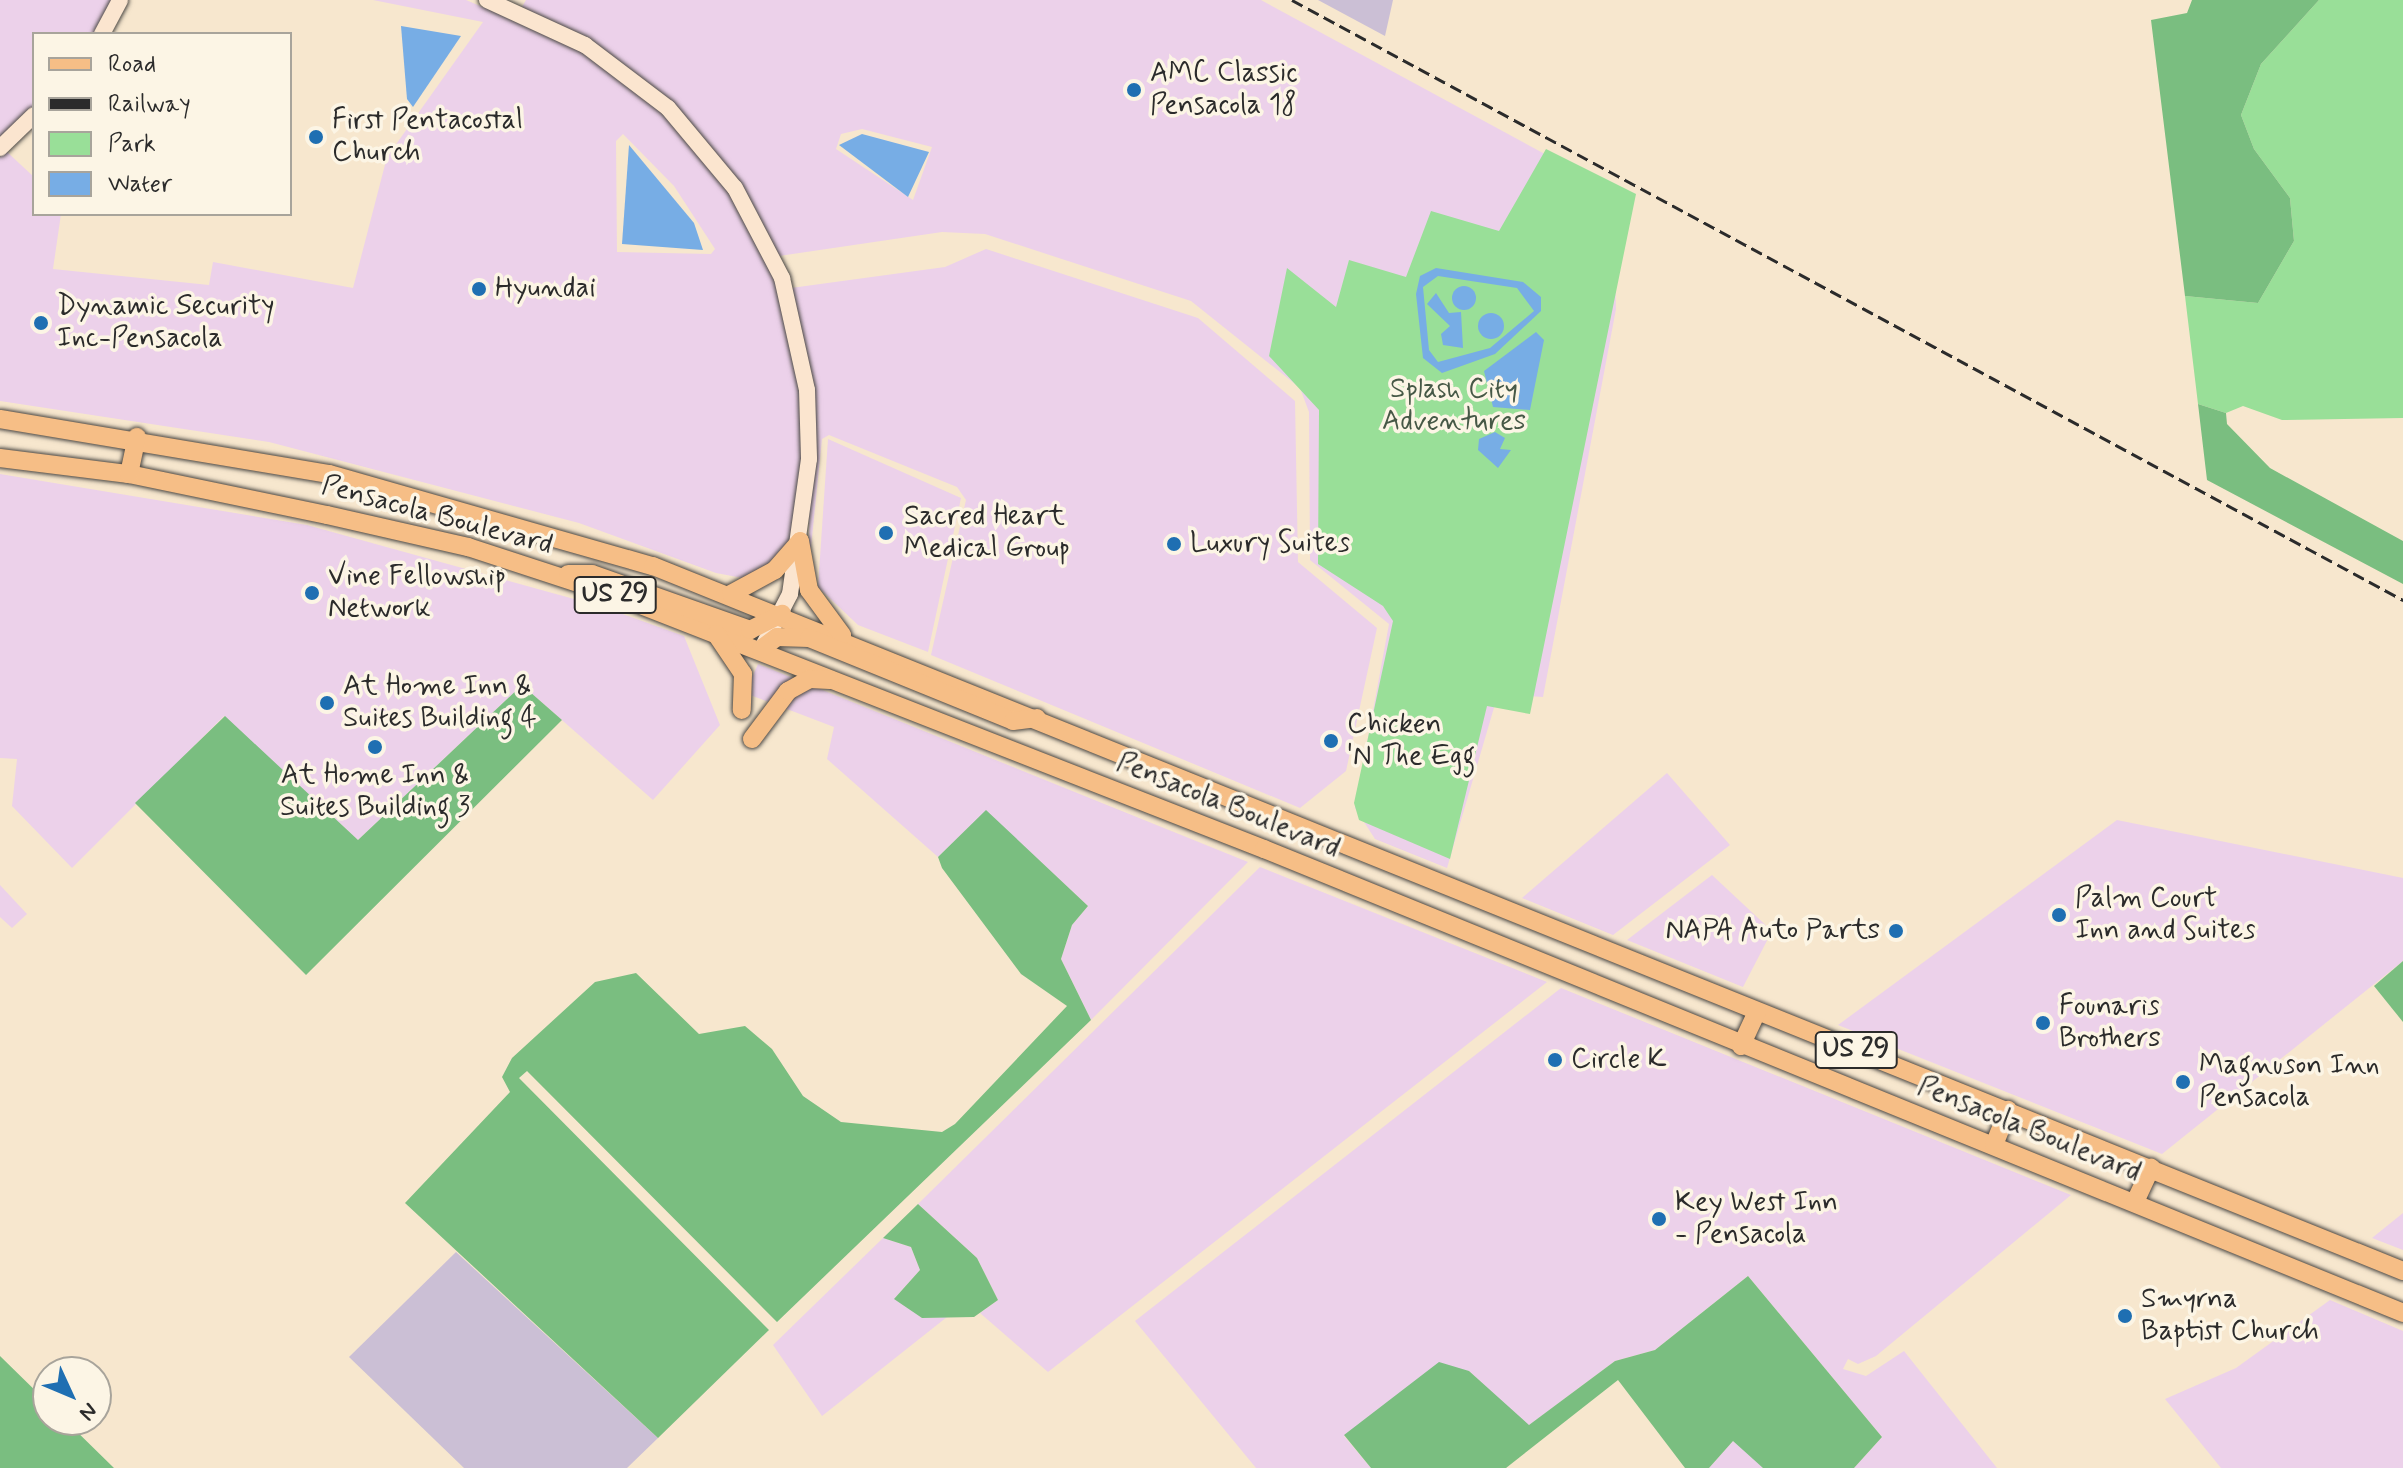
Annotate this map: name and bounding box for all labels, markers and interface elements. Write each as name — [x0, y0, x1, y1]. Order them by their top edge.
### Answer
legend — [32, 32, 292, 216]
text: Road — [108, 49, 156, 80]
place label: AMC Classic Pensacola 18 — [1150, 57, 1302, 123]
marker: AMC Classic Pensacola 18 — [1125, 81, 1143, 99]
text: Railway — [108, 89, 191, 120]
place label: First Pentacostal Church — [332, 104, 523, 170]
marker: First Pentacostal Church — [307, 128, 325, 146]
text: Park — [108, 129, 156, 160]
text: Water — [108, 169, 172, 200]
place label: Hyundai — [495, 272, 596, 306]
marker: Hyundai — [470, 280, 488, 298]
place label: Dynamic Security Inc-Pensacola — [57, 290, 279, 356]
marker: Dynamic Security Inc-Pensacola — [32, 314, 50, 332]
park label: Splash City Adventures — [1382, 373, 1526, 439]
street label: Pensacola Boulevard — [322, 470, 552, 562]
place label: Sacred Heart Medical Group — [904, 500, 1070, 566]
marker: Sacred Heart Medical Group — [875, 522, 897, 544]
place label: Luxury Suites — [1190, 527, 1347, 561]
marker: Luxury Suites — [1165, 535, 1183, 553]
place label: Vine Fellowship Network — [328, 560, 501, 626]
road number: US 29 — [573, 573, 657, 617]
marker: Vine Fellowship Network — [303, 584, 321, 602]
place label: At Home Inn & Suites Building 4 — [343, 670, 537, 736]
marker: At Home Inn & Suites Building 4 — [318, 694, 336, 712]
place label: Chicken 'N The Egg — [1347, 708, 1471, 774]
marker: Chicken 'N The Egg — [1322, 732, 1340, 750]
marker: At Home Inn & Suites Building 3 — [366, 738, 384, 756]
street label: Pensacola Boulevard — [1115, 747, 1341, 865]
place label: At Home Inn & Suites Building 3 — [280, 759, 470, 825]
place label: Palm Court Inn and Suites — [2075, 882, 2247, 948]
marker: Palm Court Inn and Suites — [2050, 906, 2068, 924]
place label: NAPA Auto Parts — [1676, 914, 1880, 948]
marker: NAPA Auto Parts — [1887, 922, 1905, 940]
place label: Founaris Brothers — [2059, 990, 2161, 1056]
marker: Founaris Brothers — [2034, 1014, 2052, 1032]
road number: US 29 — [1814, 1028, 1898, 1072]
place label: Circle K — [1571, 1043, 1668, 1077]
place label: Magnuson Inn Pensacola — [2199, 1049, 2374, 1115]
marker: Circle K — [1546, 1051, 1564, 1069]
street label: Pensacola Boulevard — [1916, 1071, 2142, 1189]
marker: Magnuson Inn Pensacola — [2174, 1073, 2192, 1091]
place label: Key West Inn - Pensacola — [1675, 1186, 1840, 1252]
marker: Key West Inn - Pensacola — [1650, 1210, 1668, 1228]
place label: Smyrna Baptist Church — [2141, 1283, 2319, 1349]
marker: Smyrna Baptist Church — [2116, 1307, 2134, 1325]
north arrow — [32, 1356, 112, 1436]
text: N — [73, 1396, 103, 1426]

